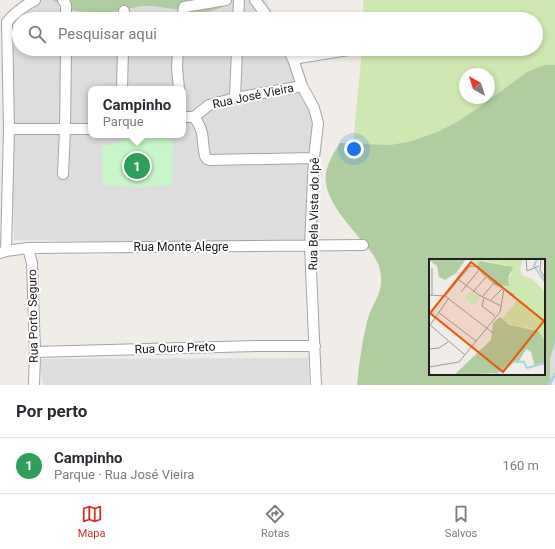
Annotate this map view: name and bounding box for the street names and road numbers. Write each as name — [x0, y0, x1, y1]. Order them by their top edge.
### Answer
street label: Rua José Vieira — [211, 81, 295, 111]
street label: Rua Bela Vista do Ipê — [306, 157, 322, 271]
street label: Rua Monte Alegre — [134, 240, 228, 254]
street label: Rua Porto Seguro — [25, 269, 41, 363]
street label: Rua Ouro Preto — [134, 340, 216, 356]

